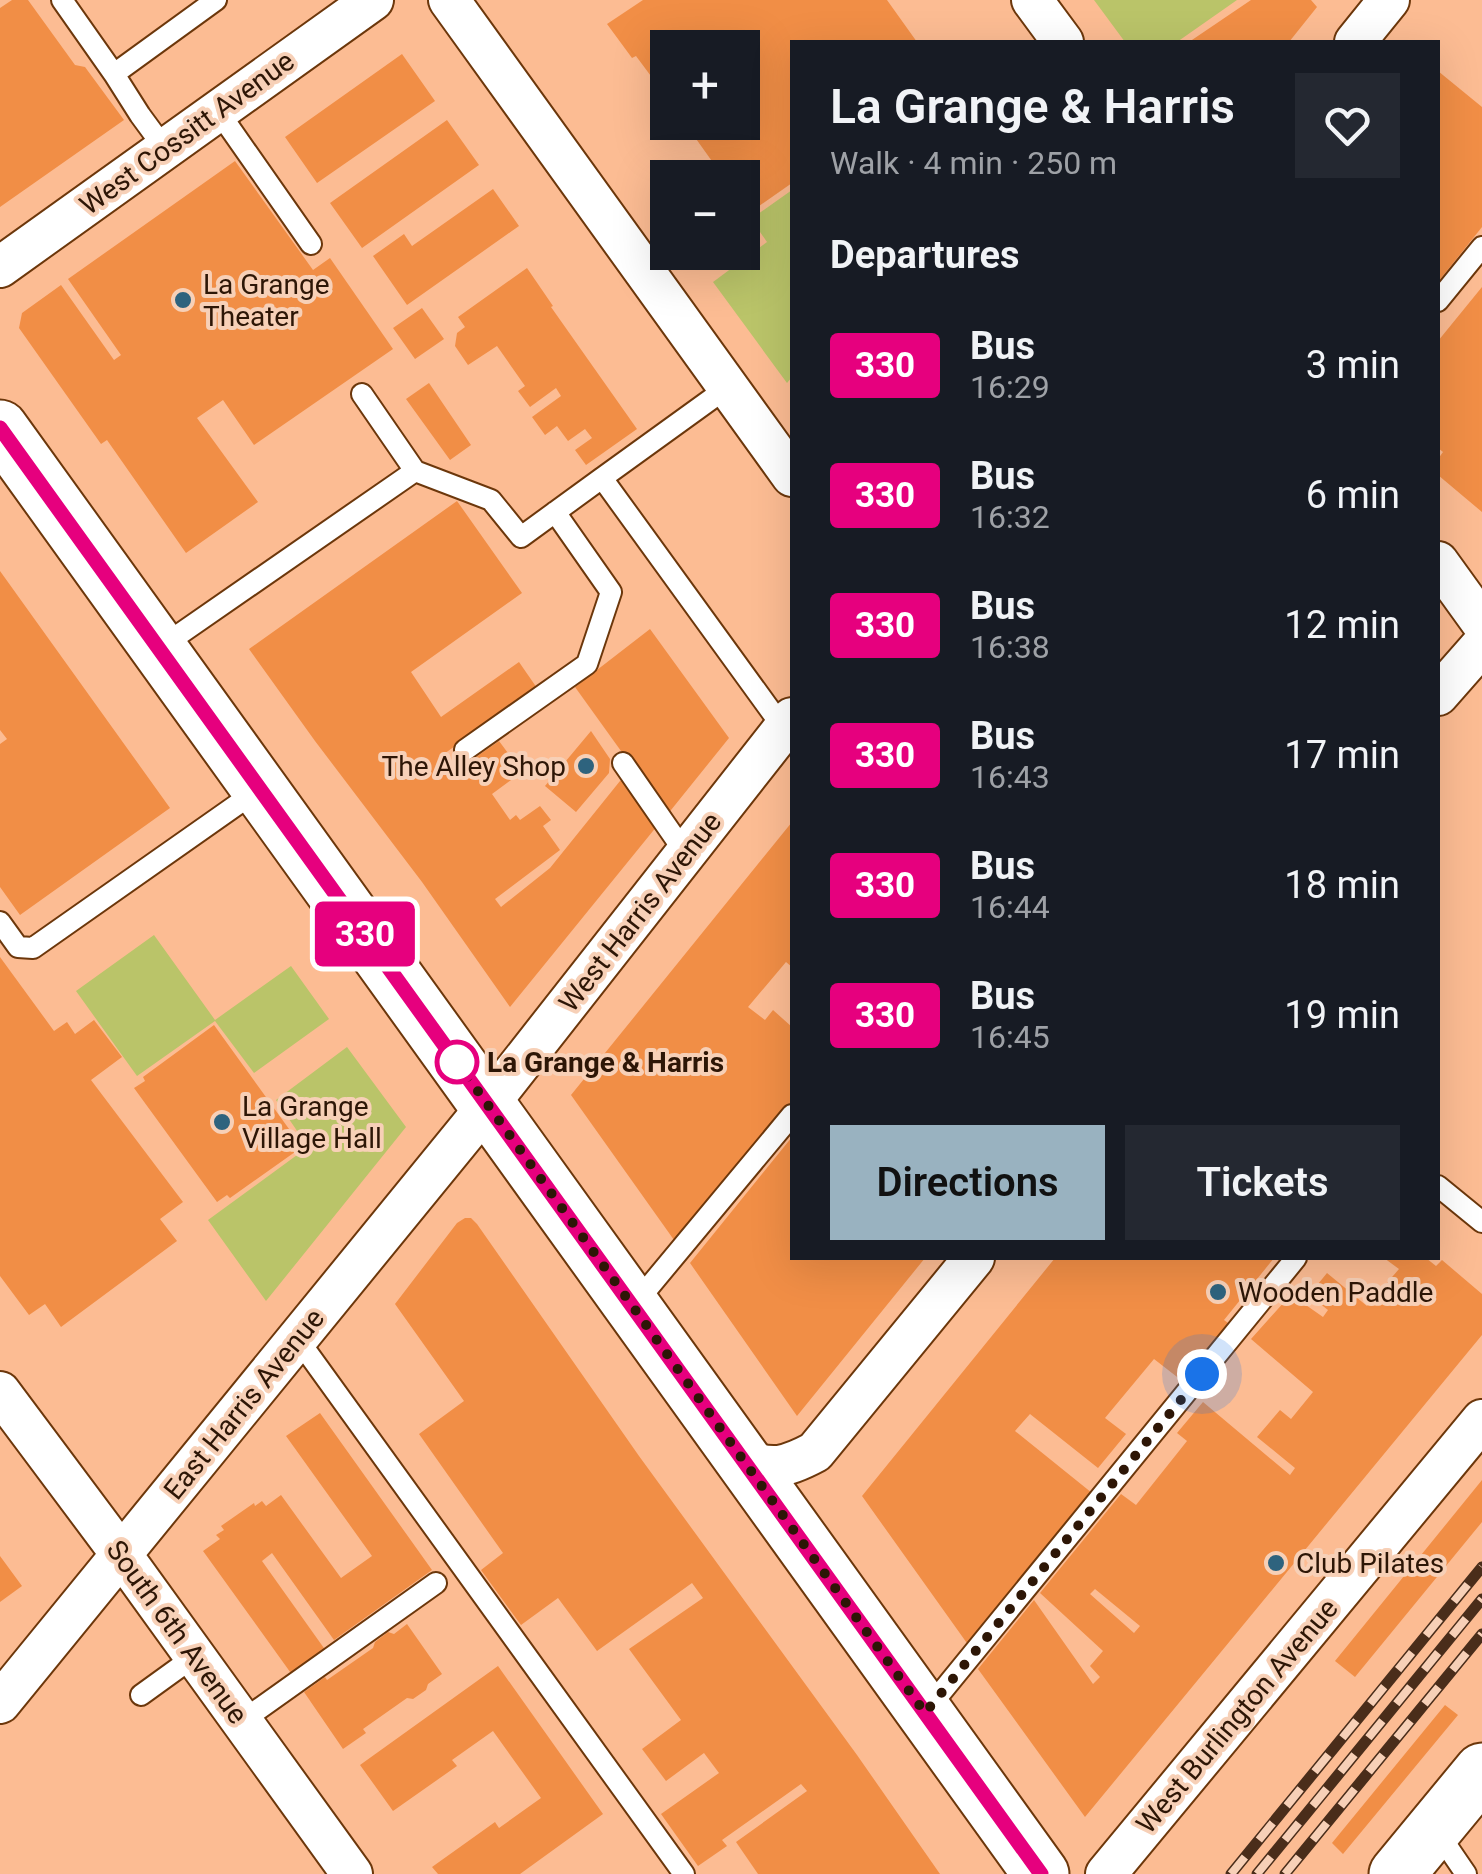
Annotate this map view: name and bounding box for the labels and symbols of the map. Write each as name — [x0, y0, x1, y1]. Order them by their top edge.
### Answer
street label: West Cossitt Avenue — [74, 44, 300, 222]
place label: La Grange Theater — [203, 268, 330, 333]
marker: La Grange Theater — [172, 289, 194, 311]
place label: The Alley Shop — [382, 750, 566, 783]
marker: The Alley Shop — [575, 755, 597, 777]
street label: West Harris Avenue — [552, 806, 728, 1018]
line badge: 330 — [308, 902, 422, 966]
marker: La Grange & Harris — [436, 1041, 478, 1083]
place label: La Grange & Harris — [487, 1046, 724, 1079]
place label: La Grange Village Hall — [242, 1090, 382, 1155]
marker: La Grange Village Hall — [211, 1111, 233, 1133]
place label: Wooden Paddle — [1238, 1276, 1433, 1309]
marker: Wooden Paddle — [1207, 1281, 1229, 1303]
street label: East Harris Avenue — [157, 1302, 331, 1506]
your location — [1177, 1349, 1227, 1399]
street label: South 6th Avenue — [99, 1534, 255, 1730]
place label: Club Pilates — [1296, 1547, 1444, 1580]
marker: Club Pilates — [1265, 1552, 1287, 1574]
street label: West Burlington Avenue — [1129, 1592, 1345, 1840]

